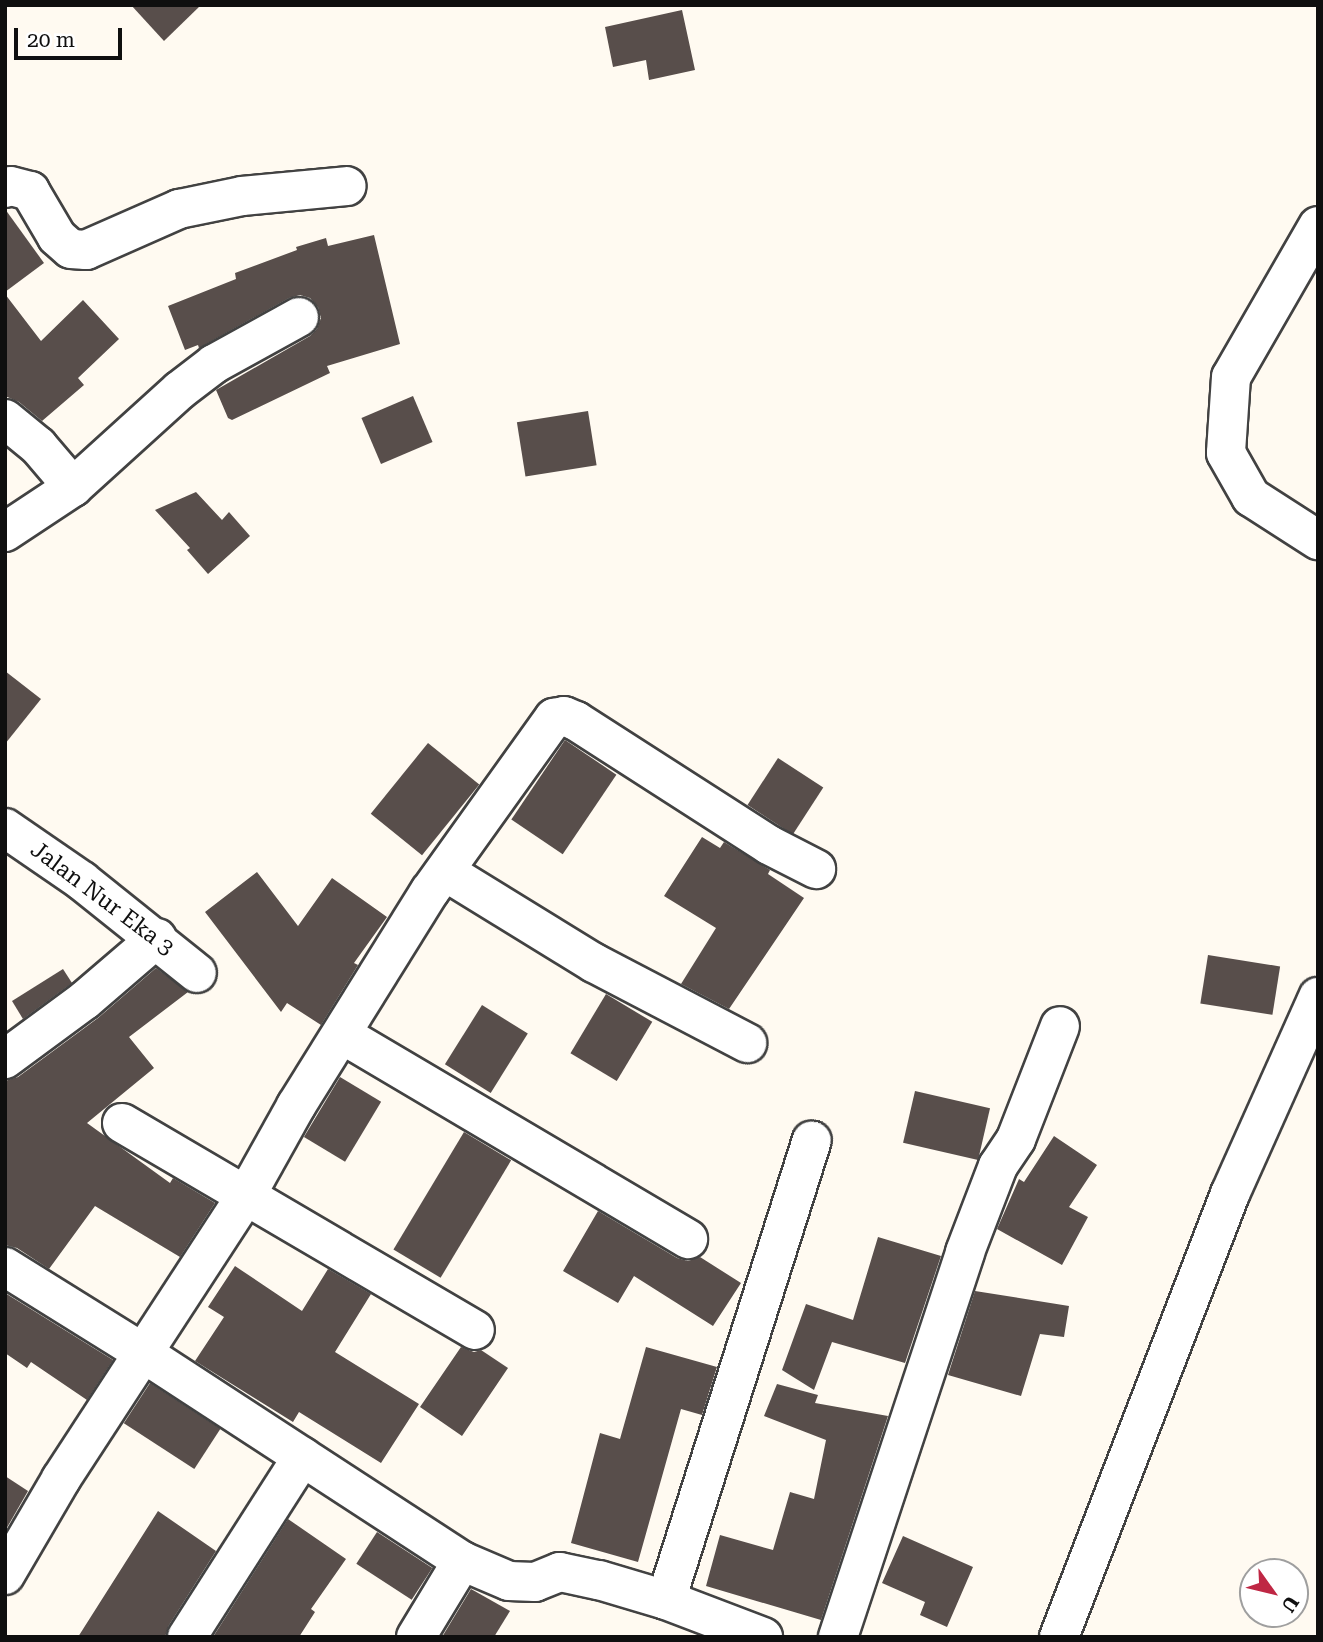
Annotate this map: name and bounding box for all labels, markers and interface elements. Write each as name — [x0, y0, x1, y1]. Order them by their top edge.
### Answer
scale bar — [18, 14, 126, 58]
text: 20 m — [27, 28, 75, 52]
street label: Jalan Nur Eka 3 — [25, 836, 179, 962]
north arrow — [1239, 1558, 1309, 1628]
text: U — [1277, 1591, 1304, 1616]

